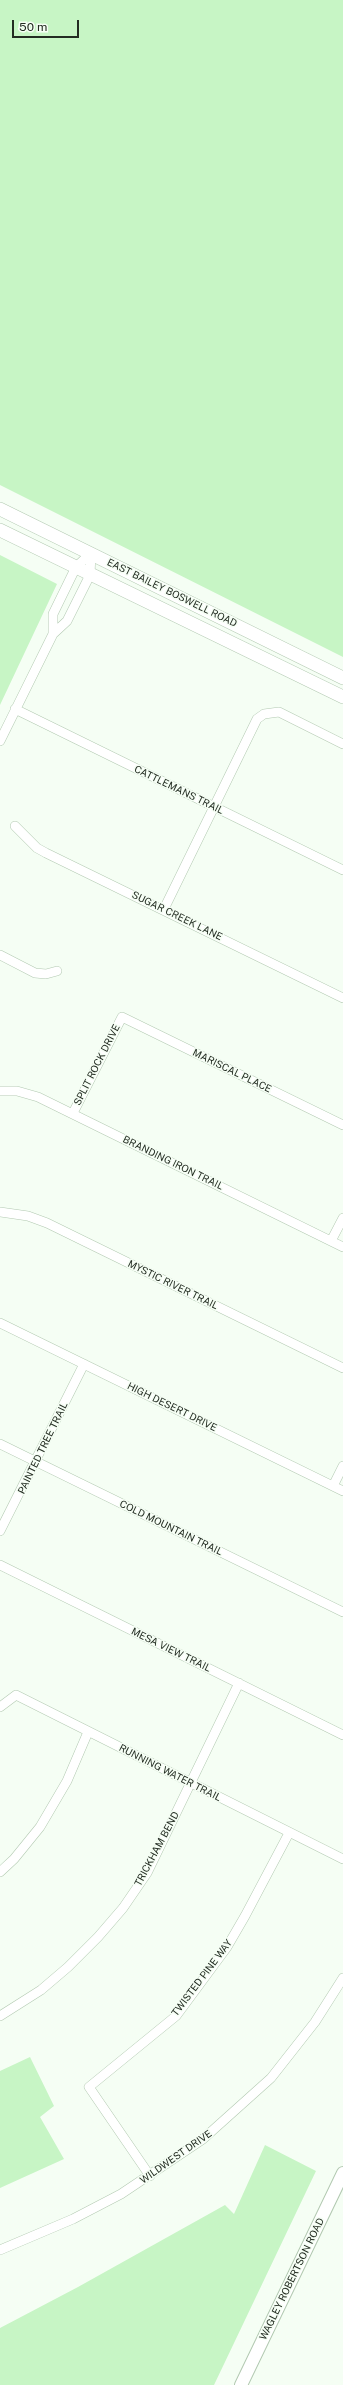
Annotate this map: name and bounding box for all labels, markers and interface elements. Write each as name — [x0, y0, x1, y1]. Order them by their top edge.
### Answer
scale bar — [14, 12, 81, 38]
text: 50 m — [19, 20, 47, 34]
street label: EAST BAILEY BOSWELL ROAD — [105, 556, 239, 630]
street label: CATTLEMANS TRAIL — [132, 763, 226, 817]
street label: SUGAR CREEK LANE — [130, 889, 224, 943]
street label: SPLIT ROCK DRIVE — [71, 1022, 123, 1108]
street label: MARISCAL PLACE — [191, 1047, 273, 1095]
street label: BRANDING IRON TRAIL — [121, 1133, 225, 1193]
street label: MYSTIC RIVER TRAIL — [126, 1258, 220, 1312]
street label: HIGH DESERT DRIVE — [125, 1380, 219, 1434]
street label: PAINTED TREE TRAIL — [16, 1400, 70, 1496]
street label: COLD MOUNTAIN TRAIL — [117, 1498, 225, 1558]
street label: MESA VIEW TRAIL — [129, 1625, 213, 1675]
street label: RUNNING WATER TRAIL — [117, 1742, 223, 1804]
street label: TRICKHAM BEND — [132, 1810, 182, 1888]
street label: TWISTED PINE WAY — [169, 1937, 235, 2019]
street label: WILDWEST DRIVE — [138, 2128, 214, 2186]
street label: WAGLEY ROBERTSON ROAD — [257, 2216, 327, 2342]

